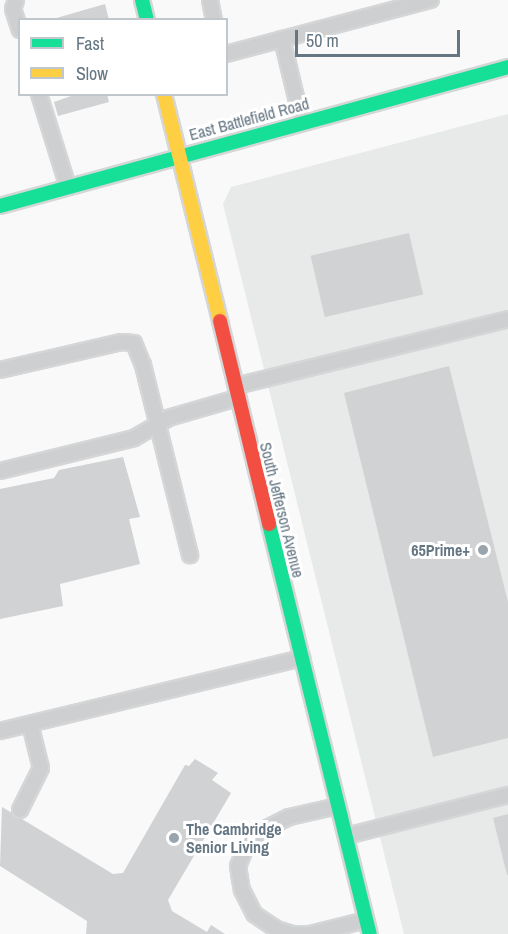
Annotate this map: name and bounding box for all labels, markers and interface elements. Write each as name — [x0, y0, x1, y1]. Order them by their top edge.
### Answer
legend — [18, 18, 228, 96]
scale bar — [298, 18, 463, 56]
text: 50 m — [306, 28, 339, 53]
text: Fast — [76, 31, 104, 56]
text: Slow — [76, 61, 108, 86]
street label: East Battlefield Road — [187, 94, 311, 144]
street label: South Jefferson Avenue — [256, 440, 308, 580]
place label: 65Prime+ — [411, 540, 470, 560]
marker: 65Prime+ — [474, 541, 492, 559]
place label: The Cambridge Senior Living — [186, 819, 282, 857]
marker: The Cambridge Senior Living — [167, 831, 181, 845]

